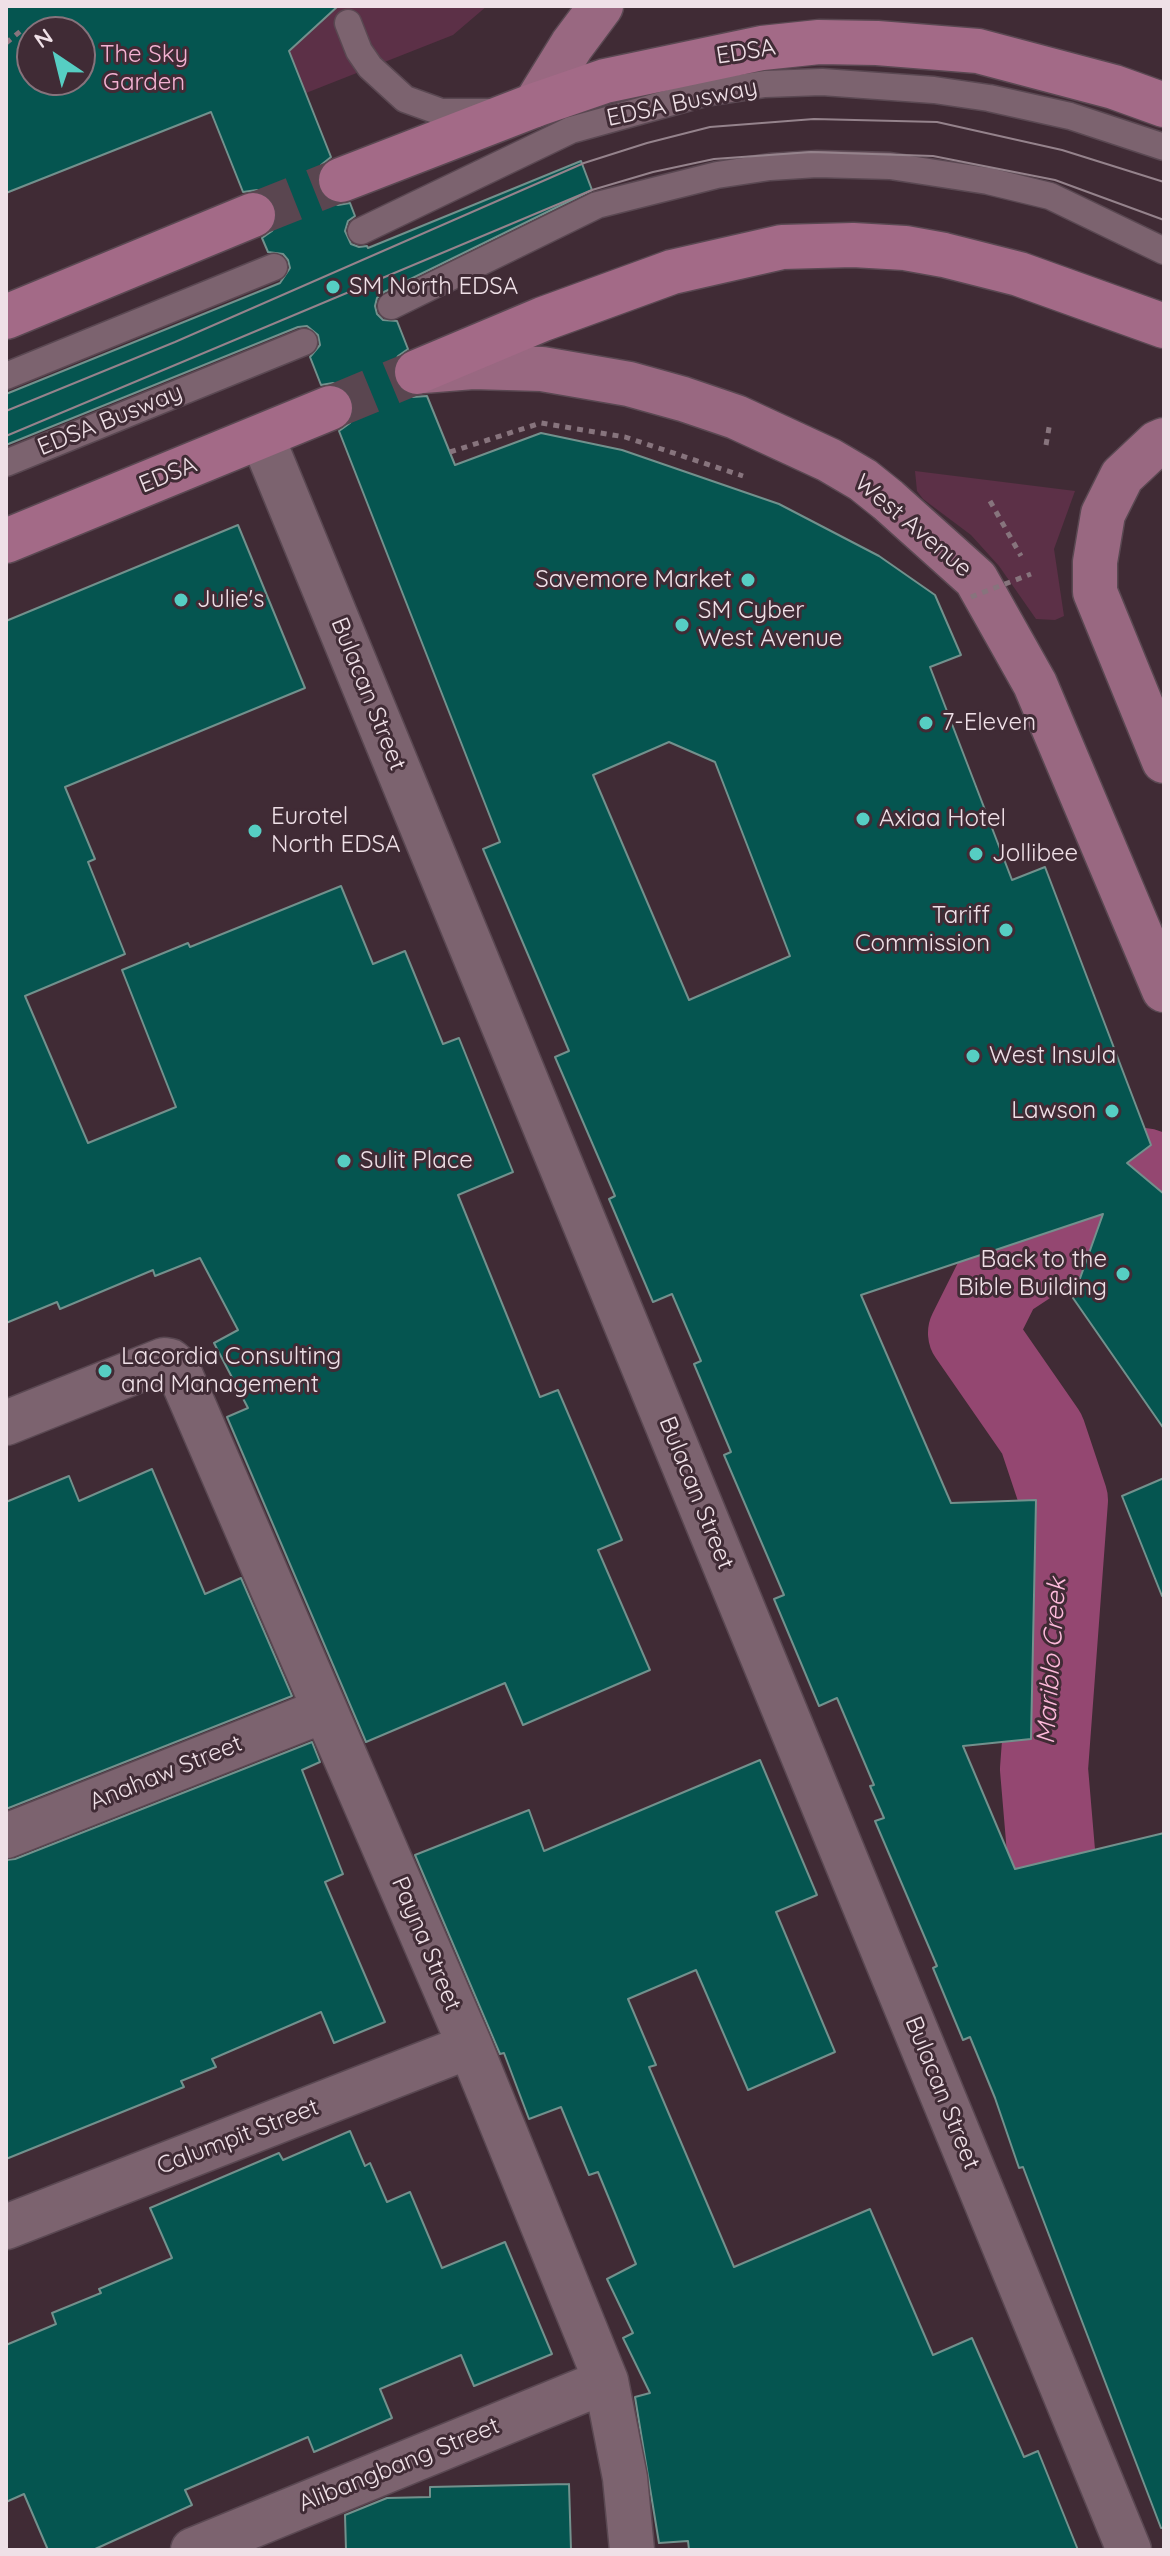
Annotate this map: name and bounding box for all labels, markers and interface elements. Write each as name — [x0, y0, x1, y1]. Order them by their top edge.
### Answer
north arrow — [16, 16, 96, 96]
text: N — [29, 22, 58, 54]
street label: EDSA — [714, 33, 778, 71]
park label: The Sky Garden — [100, 41, 188, 97]
street label: EDSA Busway — [604, 73, 760, 133]
place label: SM North EDSA — [349, 273, 518, 301]
marker: SM North EDSA — [324, 278, 342, 296]
street label: EDSA Busway — [34, 378, 186, 462]
street label: EDSA — [135, 450, 201, 500]
street label: West Avenue — [848, 469, 978, 583]
place label: Savemore Market — [535, 566, 732, 594]
marker: Savemore Market — [739, 571, 757, 589]
place label: Julie's — [197, 586, 264, 614]
marker: Julie's — [172, 591, 190, 609]
place label: SM Cyber West Avenue — [698, 597, 842, 653]
street label: Bulacan Street — [324, 613, 412, 775]
marker: SM Cyber West Avenue — [673, 616, 691, 634]
place label: 7-Eleven — [942, 709, 1036, 737]
marker: 7-Eleven — [917, 714, 935, 732]
place label: Eurotel North EDSA — [271, 803, 400, 859]
place label: Axiaa Hotel — [879, 805, 1006, 833]
marker: Axiaa Hotel — [854, 810, 872, 828]
marker: Eurotel North EDSA — [246, 822, 264, 840]
place label: Jollibee — [992, 840, 1078, 868]
marker: Jollibee — [967, 845, 985, 863]
place label: Tariff Commission — [855, 902, 990, 958]
marker: Tariff Commission — [997, 921, 1015, 939]
place label: West Insula — [989, 1042, 1116, 1070]
marker: West Insula — [964, 1047, 982, 1065]
place label: Lawson — [1011, 1097, 1096, 1125]
marker: Lawson — [1103, 1102, 1121, 1120]
place label: Sulit Place — [360, 1147, 473, 1175]
marker: Sulit Place — [335, 1152, 353, 1170]
place label: Back to the Bible Building — [958, 1246, 1107, 1302]
marker: Back to the Bible Building — [1114, 1265, 1132, 1283]
place label: Lacordia Consulting and Management — [121, 1343, 341, 1399]
marker: Lacordia Consulting and Management — [96, 1362, 114, 1380]
street label: Bulacan Street — [652, 1412, 740, 1574]
water label: Mariblo Creek — [1031, 1577, 1073, 1745]
street label: Anahaw Street — [85, 1729, 247, 1817]
street label: Payna Street — [385, 1873, 467, 2015]
street label: Bulacan Street — [898, 2012, 986, 2174]
street label: Calumpit Street — [153, 2093, 323, 2181]
street label: Alibangbang Street — [294, 2412, 504, 2518]

